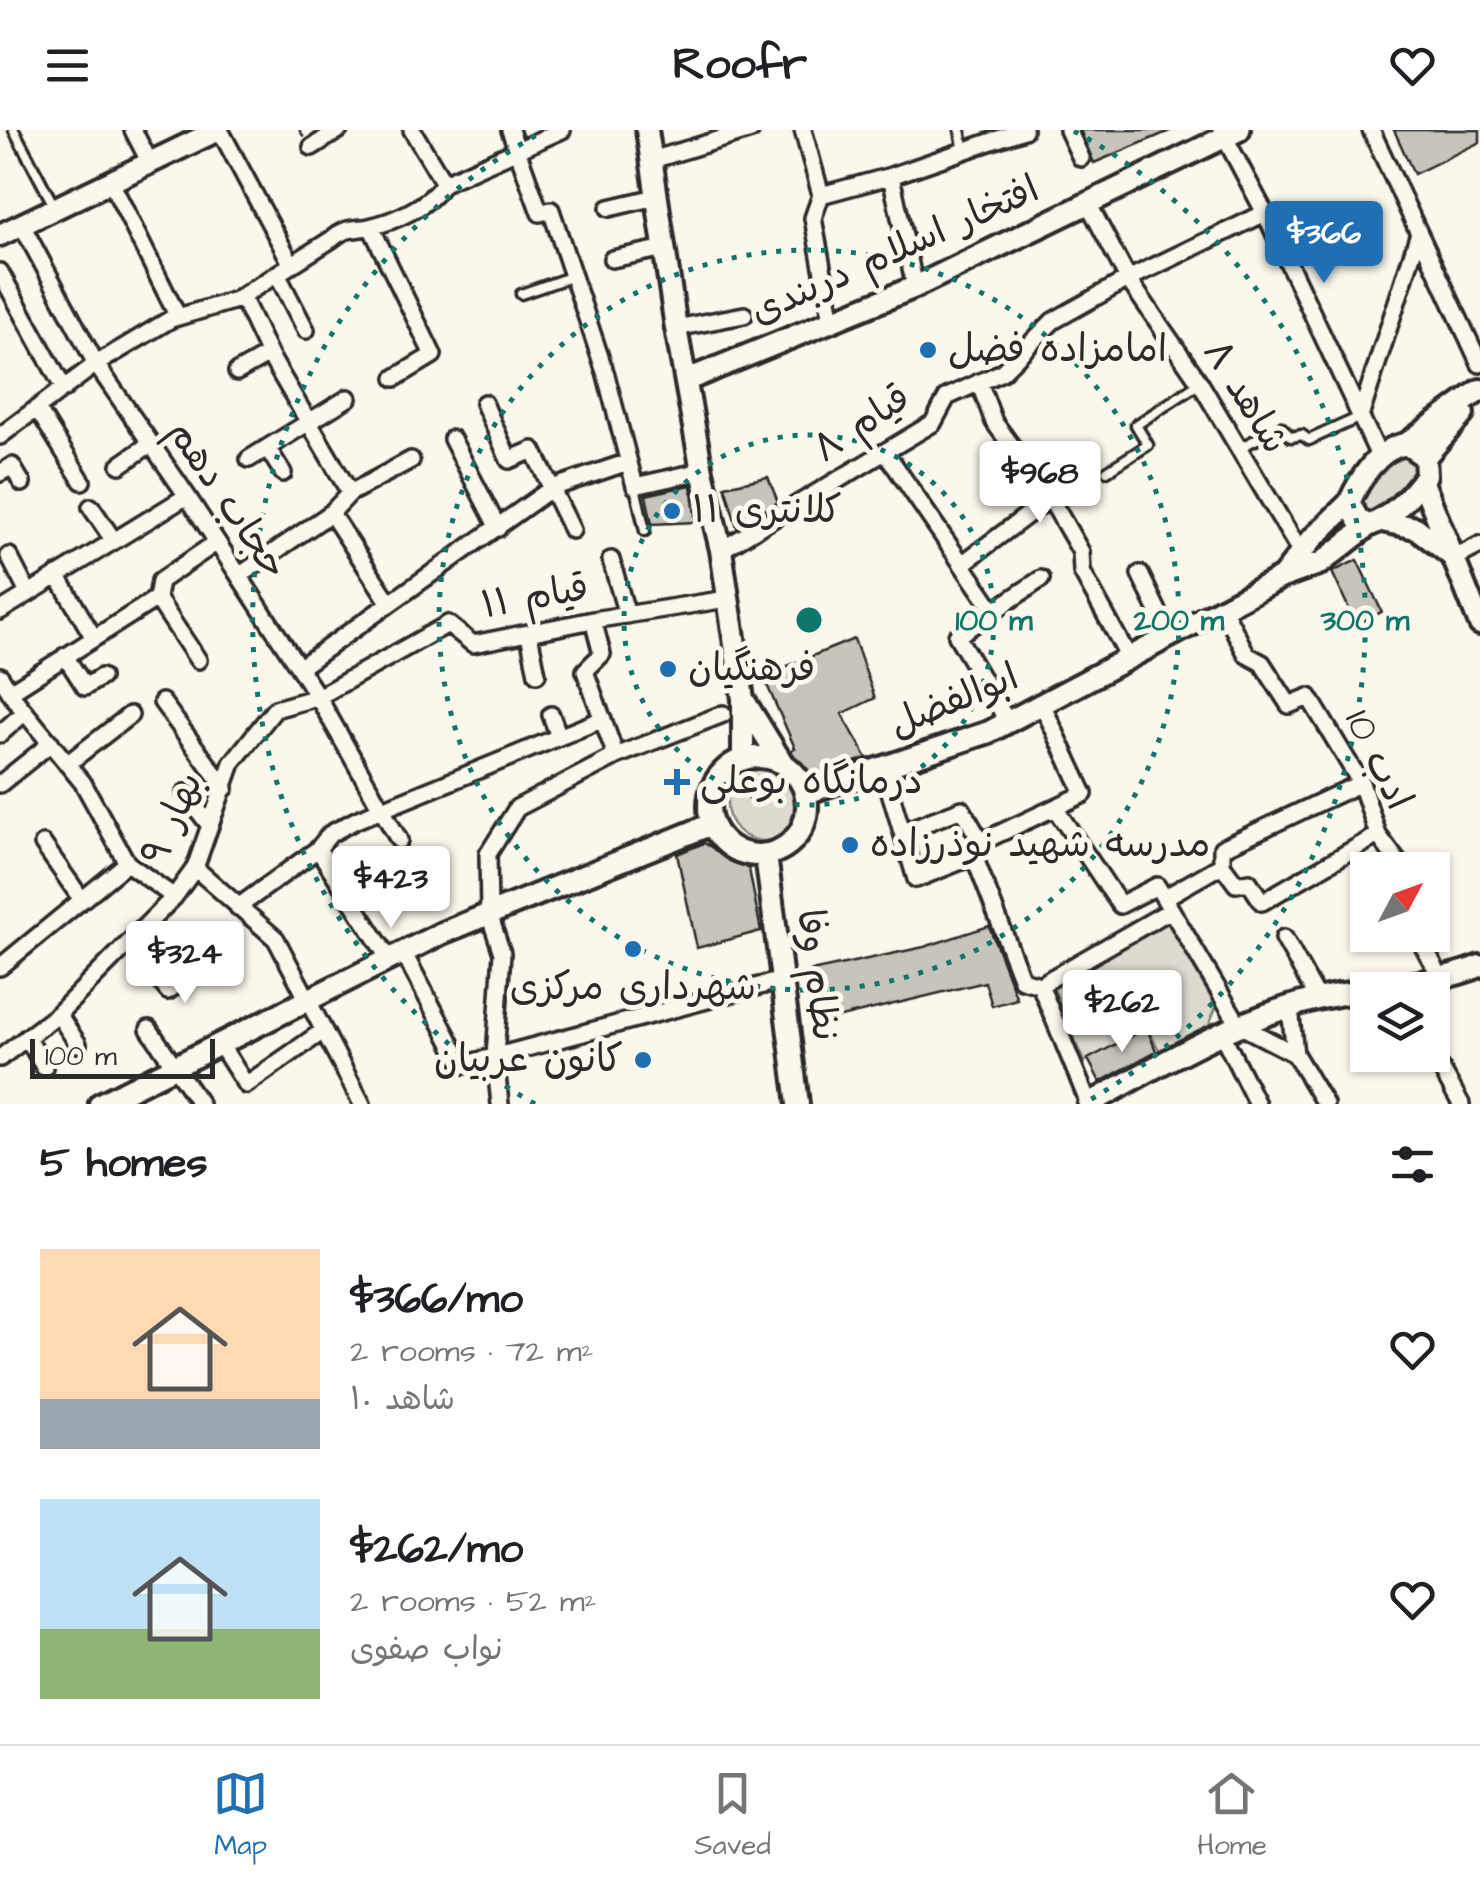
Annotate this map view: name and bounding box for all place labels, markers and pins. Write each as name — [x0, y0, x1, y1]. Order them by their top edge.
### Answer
pin: $366 — [1265, 201, 1383, 286]
place label: امامزاده فضل — [948, 324, 1167, 376]
marker: امامزاده فضل — [917, 339, 939, 361]
pin: $968 — [981, 441, 1099, 526]
place label: کلانتری ۱۱ — [692, 485, 842, 537]
marker: کلانتری ۱۱ — [661, 500, 683, 522]
centre of rings — [791, 602, 827, 638]
place label: فرهنگیان — [688, 643, 815, 695]
marker: فرهنگیان — [657, 658, 679, 680]
place label: درمانگاه بوعلی — [700, 756, 923, 808]
marker: درمانگاه بوعلی — [664, 769, 690, 795]
place label: مدرسه شهید نوذرزاده — [870, 819, 1210, 871]
marker: مدرسه شهید نوذرزاده — [839, 834, 861, 856]
pin: $423 — [332, 846, 450, 931]
pin: $324 — [126, 921, 244, 1006]
marker: شهرداری مرکزی — [622, 938, 644, 960]
place label: شهرداری مرکزی — [510, 962, 756, 1014]
pin: $262 — [1063, 970, 1181, 1055]
place label: کانون عربیان — [434, 1034, 623, 1086]
marker: کانون عربیان — [632, 1049, 654, 1071]

